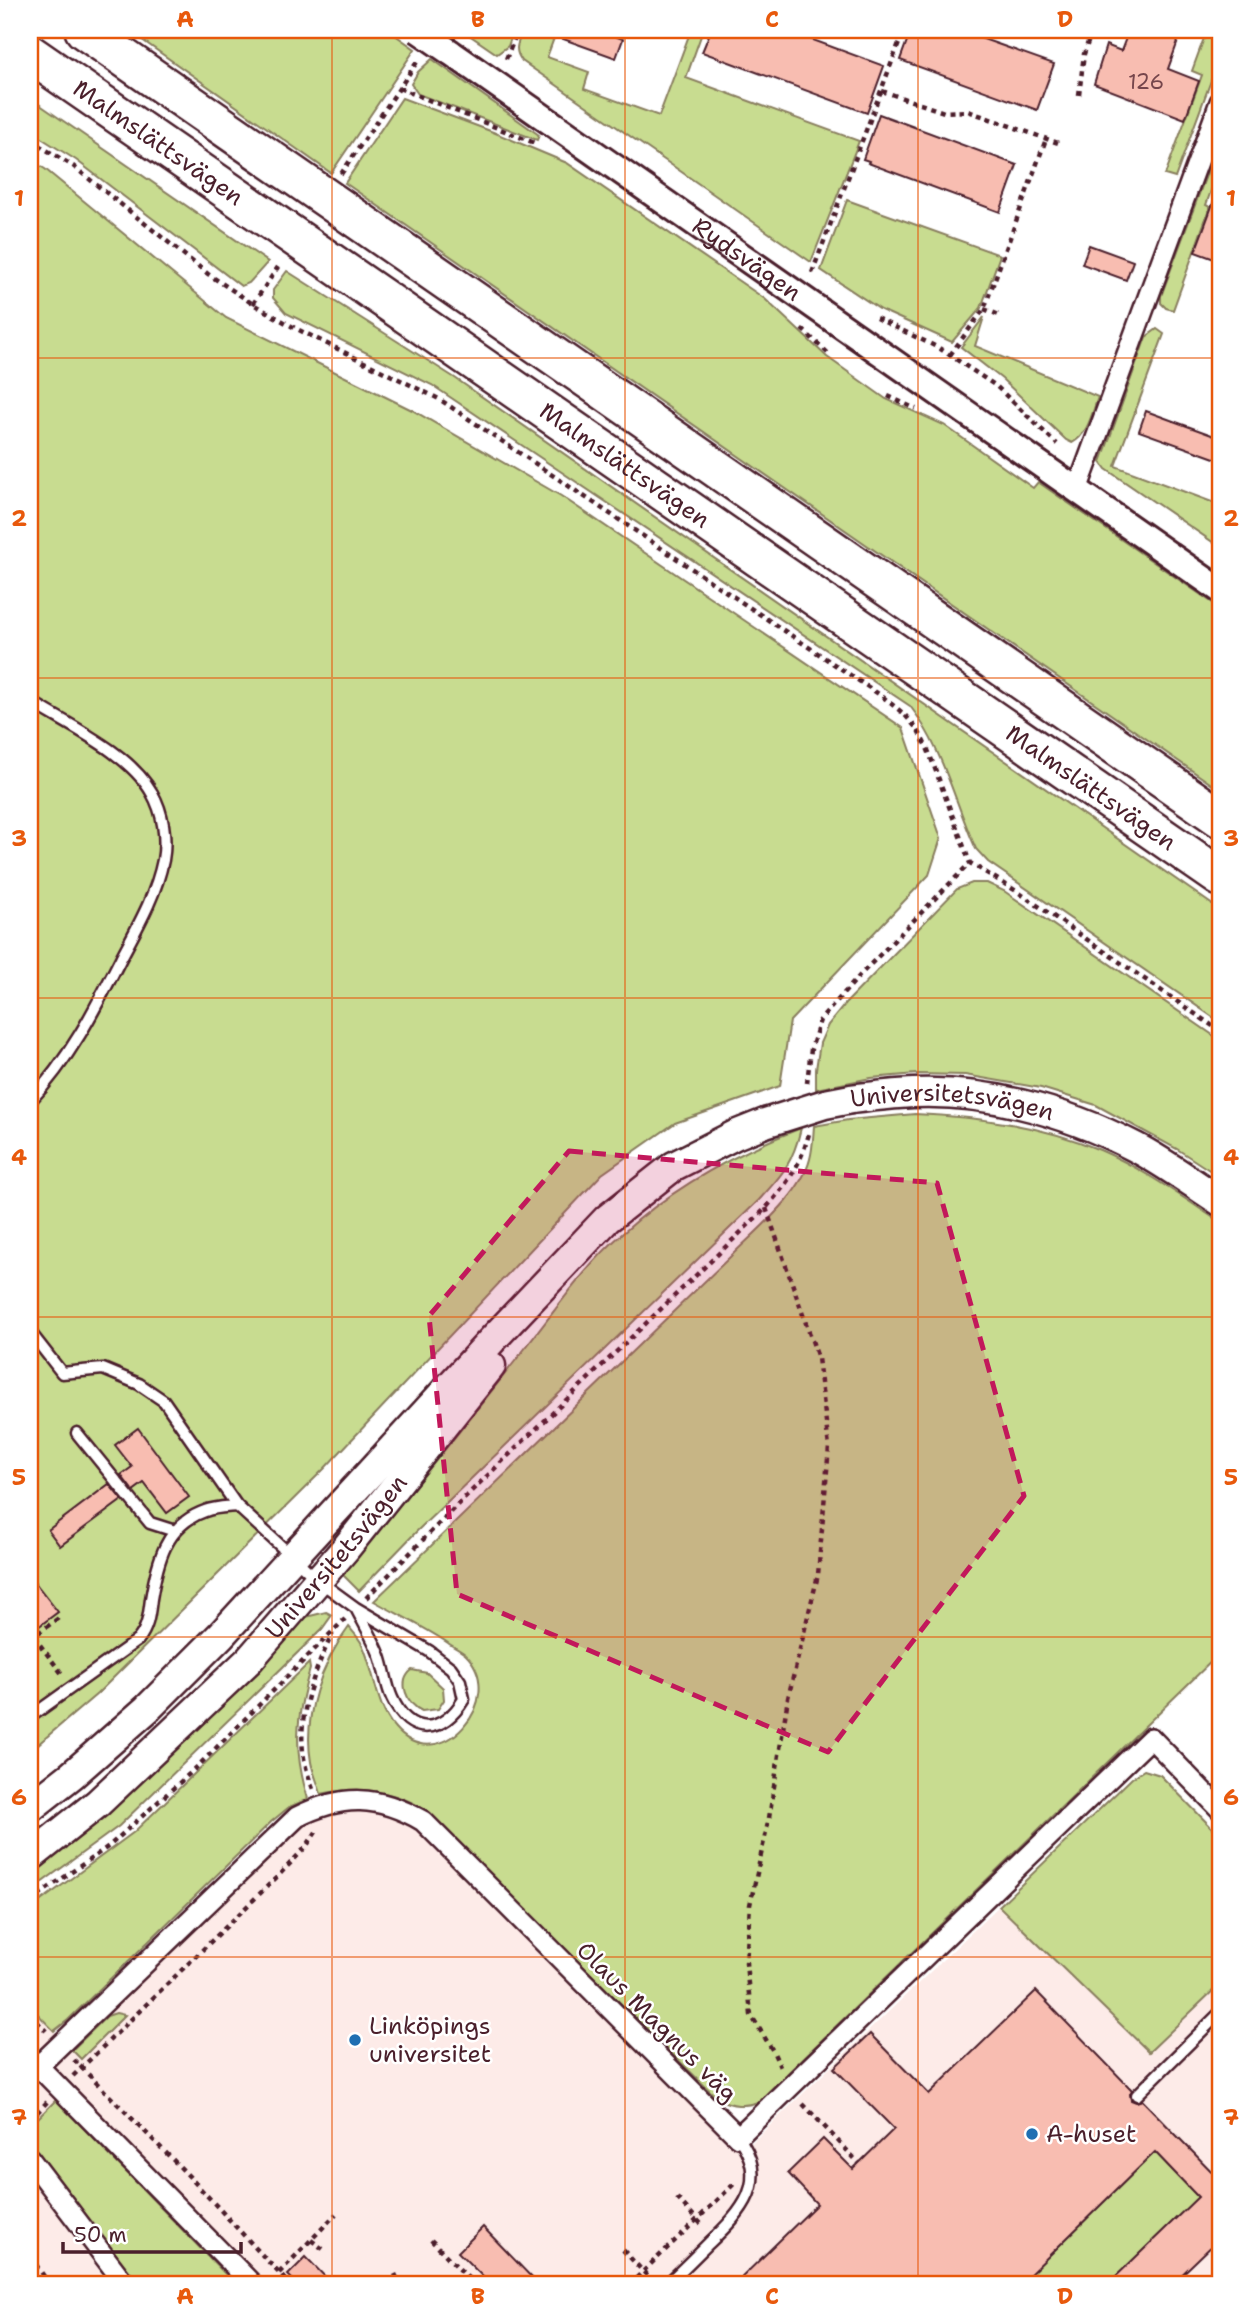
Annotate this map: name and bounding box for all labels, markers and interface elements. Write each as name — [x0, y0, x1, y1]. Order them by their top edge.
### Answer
text: A — [176, 4, 194, 34]
text: B — [471, 4, 485, 34]
text: C — [765, 4, 779, 34]
text: D — [1057, 4, 1073, 34]
house number: 126 — [1128, 68, 1164, 96]
street label: Malmslättsvägen — [67, 73, 250, 213]
text: 1 — [14, 183, 24, 213]
text: 1 — [1226, 183, 1236, 213]
street label: Rydsvägen — [686, 210, 808, 309]
street label: Malmslättsvägen — [533, 395, 716, 535]
text: 2 — [11, 503, 27, 533]
text: 2 — [1223, 503, 1239, 533]
street label: Malmslättsvägen — [999, 718, 1183, 858]
text: 3 — [11, 823, 27, 853]
text: 3 — [1223, 823, 1239, 853]
street label: Universitetsvägen — [848, 1077, 1058, 1128]
text: 4 — [11, 1142, 27, 1172]
text: 4 — [1223, 1142, 1239, 1172]
text: 5 — [12, 1462, 26, 1492]
text: 5 — [1224, 1462, 1238, 1492]
street label: Universitetsvägen — [258, 1468, 414, 1646]
text: 6 — [11, 1782, 27, 1812]
text: 6 — [1223, 1782, 1239, 1812]
street label: Olaus Magnus väg — [570, 1935, 744, 2109]
place label: Linköpings universitet — [369, 2010, 491, 2070]
marker: Linköpings universitet — [347, 2032, 363, 2048]
text: 7 — [11, 2102, 27, 2132]
text: 7 — [1223, 2102, 1239, 2132]
place label: A-huset — [1046, 2118, 1137, 2150]
marker: A-huset — [1024, 2126, 1040, 2142]
scale bar — [63, 2210, 242, 2254]
text: 50 m — [74, 2221, 127, 2249]
text: A — [176, 2281, 194, 2311]
text: B — [471, 2281, 485, 2311]
text: C — [765, 2281, 779, 2311]
text: D — [1057, 2281, 1073, 2311]

